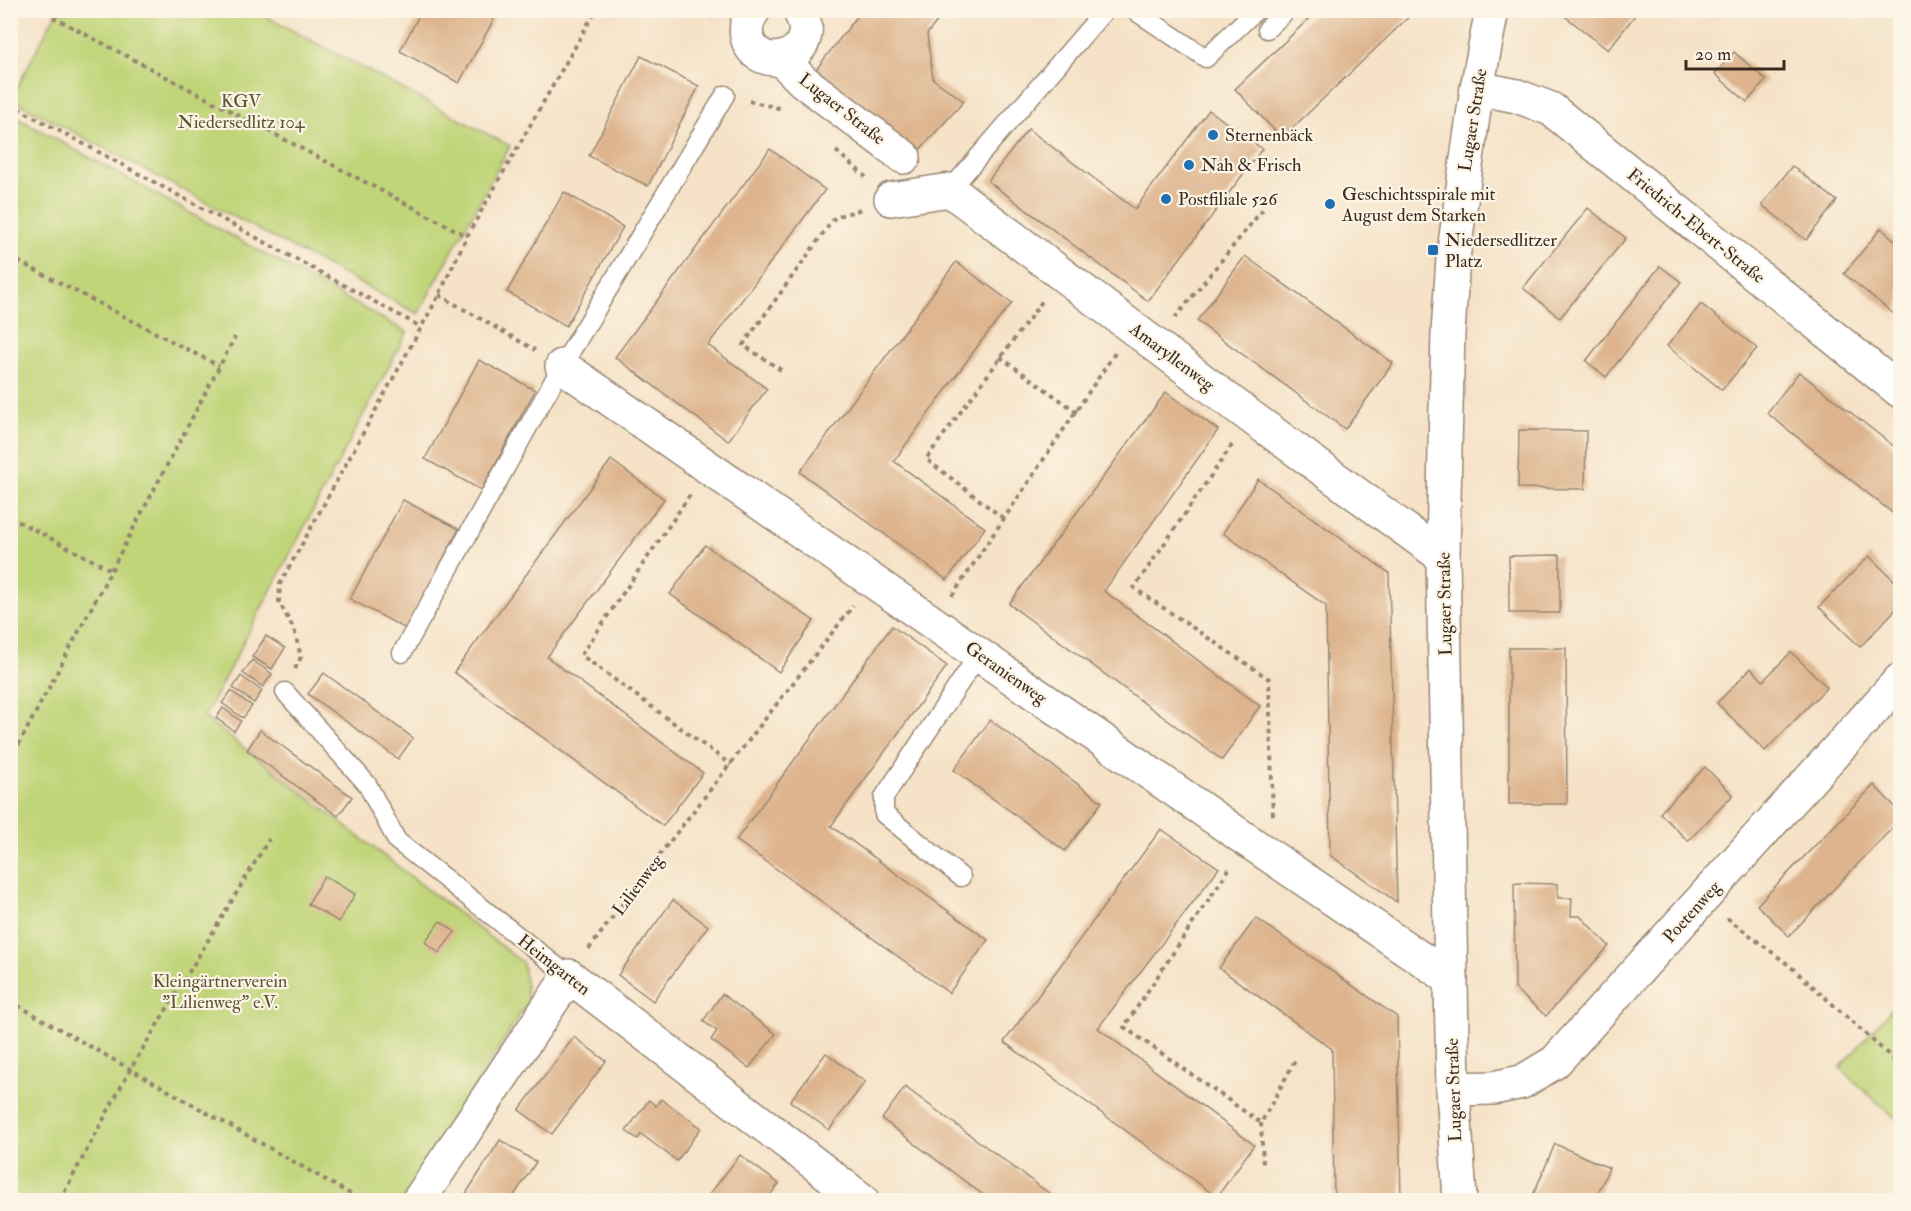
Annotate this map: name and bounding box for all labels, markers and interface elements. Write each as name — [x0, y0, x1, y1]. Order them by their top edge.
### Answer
scale bar — [1686, 33, 1784, 71]
text: 20 m — [1695, 43, 1731, 66]
street label: Lugaer Straße — [1454, 66, 1493, 173]
street label: Lugaer Straße — [794, 68, 890, 150]
park label: KGV Niedersedlitz 104 — [178, 90, 306, 134]
place label: Sternenbäck — [1225, 124, 1314, 147]
marker: Sternenbäck — [1206, 128, 1220, 142]
place label: Nah & Frisch — [1201, 154, 1302, 177]
marker: Nah & Frisch — [1182, 158, 1196, 172]
street label: Friedrich-Ebert-Straße — [1622, 163, 1770, 289]
place label: Geschichtsspirale mit August dem Starken — [1341, 183, 1495, 227]
place label: Postfiliale 526 — [1178, 188, 1278, 211]
marker: Postfiliale 526 — [1159, 192, 1173, 206]
marker: Geschichtsspirale mit August dem Starken — [1323, 197, 1337, 211]
place label: Niedersedlitzer Platz — [1445, 229, 1557, 273]
marker: Niedersedlitzer Platz — [1426, 243, 1440, 257]
street label: Amaryllenweg — [1124, 317, 1220, 397]
street label: Lugaer Straße — [1433, 551, 1457, 656]
street label: Geranienweg — [961, 636, 1052, 710]
street label: Lilienweg — [607, 849, 669, 920]
street label: Poetenweg — [1658, 875, 1727, 948]
street label: Heimgarten — [513, 929, 595, 1001]
park label: Kleingärtnerverein "Lilienweg" e.V. — [153, 970, 287, 1014]
street label: Lugaer Straße — [1441, 1037, 1467, 1142]

